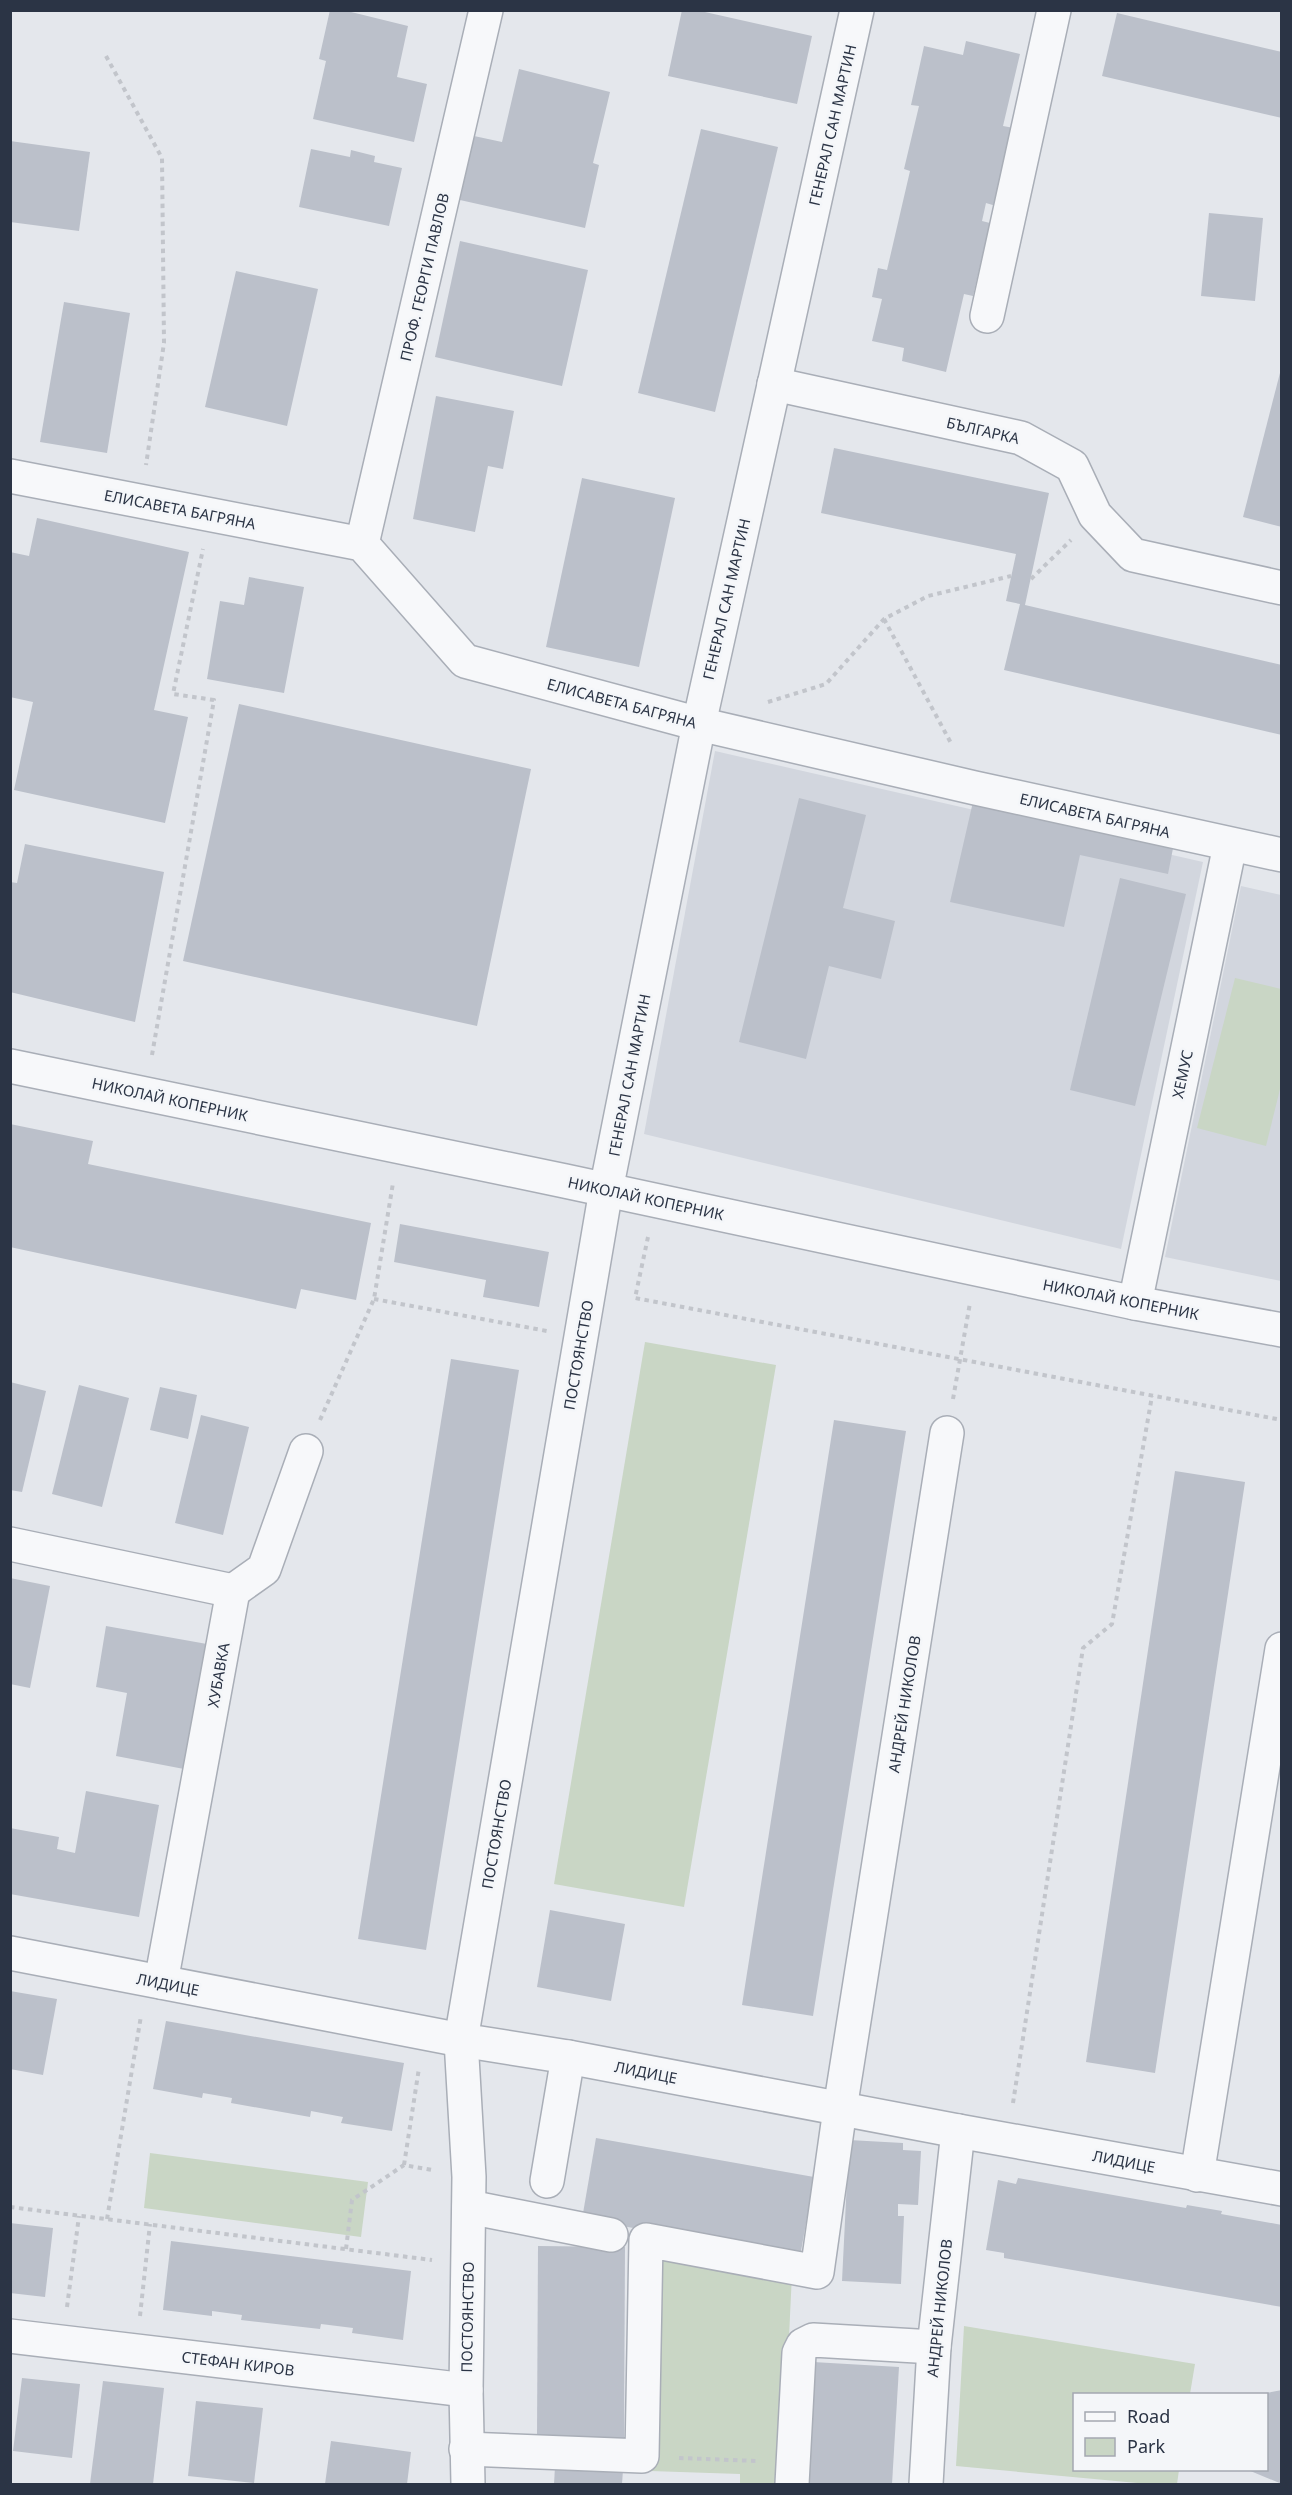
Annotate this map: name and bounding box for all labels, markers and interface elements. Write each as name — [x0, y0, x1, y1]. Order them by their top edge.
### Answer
street label: ГЕНЕРАЛ САН МАРТИН — [804, 42, 860, 208]
street label: ПРОФ. ГЕОРГИ ПАВЛОВ — [395, 191, 453, 363]
street label: БЪЛГАРКА — [945, 412, 1022, 448]
street label: ЕЛИСАВЕТА БАГРЯНА — [103, 484, 258, 534]
street label: ГЕНЕРАЛ САН МАРТИН — [698, 516, 754, 682]
street label: ЕЛИСАВЕТА БАГРЯНА — [545, 673, 699, 733]
street label: ЕЛИСАВЕТА БАГРЯНА — [1018, 788, 1173, 842]
street label: ГЕНЕРАЛ САН МАРТИН — [603, 992, 655, 1158]
street label: ХЕМУС — [1167, 1048, 1197, 1100]
street label: НИКОЛАЙ КОПЕРНИК — [90, 1073, 250, 1125]
street label: НИКОЛАЙ КОПЕРНИК — [566, 1172, 726, 1224]
street label: НИКОЛАЙ КОПЕРНИК — [1041, 1274, 1201, 1324]
street label: ПОСТОЯНСТВО — [558, 1298, 598, 1412]
street label: АНДРЕЙ НИКОЛОВ — [883, 1634, 925, 1774]
street label: ХУБАВКА — [202, 1641, 234, 1709]
street label: ПОСТОЯНСТВО — [476, 1777, 516, 1891]
street label: ЛИДИЦЕ — [135, 1968, 201, 2000]
street label: ЛИДИЦЕ — [613, 2056, 679, 2088]
street label: ЛИДИЦЕ — [1091, 2145, 1157, 2177]
street label: АНДРЕЙ НИКОЛОВ — [922, 2238, 956, 2378]
street label: ПОСТОЯНСТВО — [456, 2261, 478, 2373]
street label: СТЕФАН КИРОВ — [180, 2346, 296, 2380]
legend — [1073, 2393, 1268, 2471]
text: Road — [1127, 2404, 1170, 2428]
text: Park — [1127, 2434, 1165, 2458]

